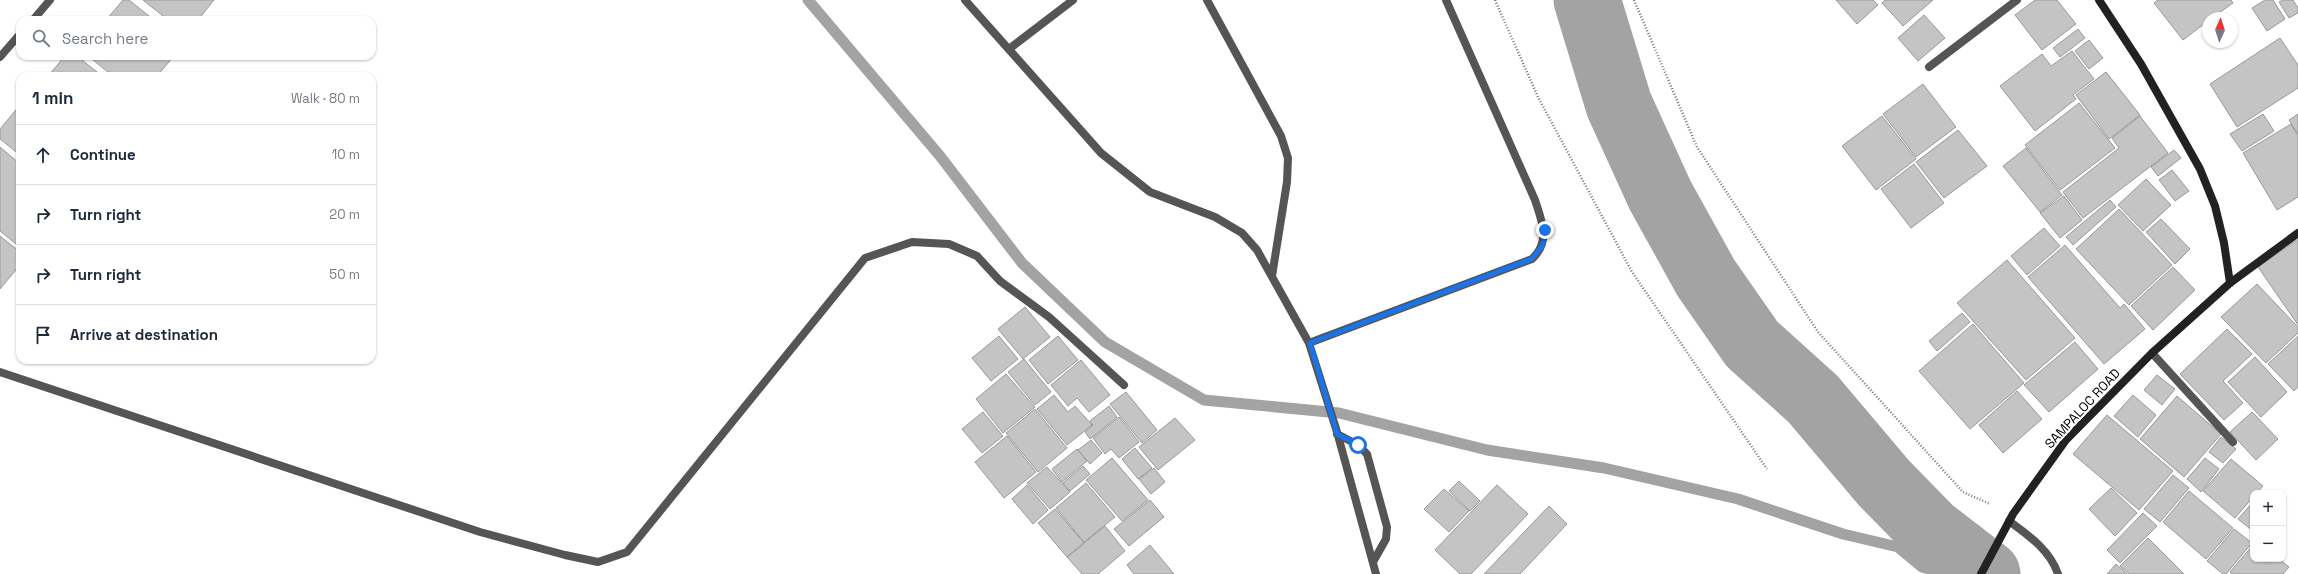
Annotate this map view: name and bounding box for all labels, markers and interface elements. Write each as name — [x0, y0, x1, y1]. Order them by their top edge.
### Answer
north arrow — [2202, 12, 2238, 48]
search box — [16, 16, 376, 60]
icon: search — [30, 27, 52, 49]
text: Search here — [62, 29, 148, 48]
text: 1 min — [32, 87, 74, 109]
text: Walk · 80 m — [291, 90, 360, 107]
icon: ahead — [32, 144, 54, 166]
text: Continue — [70, 145, 136, 164]
text: 10 m — [332, 146, 360, 163]
icon: right — [32, 204, 54, 226]
text: Turn right — [70, 205, 141, 224]
text: 20 m — [329, 206, 360, 223]
route end — [1536, 221, 1554, 239]
icon: right — [32, 264, 54, 286]
text: Turn right — [70, 265, 141, 284]
text: 50 m — [329, 266, 360, 283]
icon: arrive — [32, 324, 54, 346]
text: Arrive at destination — [70, 325, 218, 344]
street label: SAMPALOC ROAD — [2041, 365, 2124, 452]
route start — [1349, 436, 1367, 454]
map controls — [2250, 490, 2286, 562]
button: + — [2250, 490, 2286, 526]
button: − — [2250, 526, 2286, 562]

